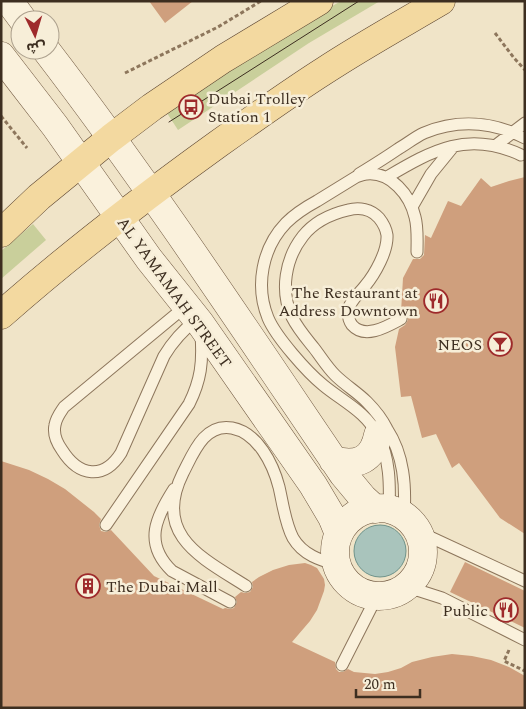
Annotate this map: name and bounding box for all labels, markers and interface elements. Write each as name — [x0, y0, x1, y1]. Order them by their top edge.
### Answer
north arrow — [10, 10, 60, 60]
text: ش — [26, 36, 47, 59]
place label: Dubai Trolley Station 1 — [208, 87, 307, 129]
bus stop icon: Dubai Trolley Station 1 — [178, 94, 204, 120]
street label: AL YAMAMAH STREET — [111, 212, 237, 373]
place label: The Restaurant at Address Downtown — [279, 281, 418, 323]
restaurant icon: The Restaurant at Address Downtown — [423, 288, 449, 314]
bar icon: NEOS — [487, 331, 513, 357]
place label: NEOS — [438, 333, 482, 357]
building icon: The Dubai Mall — [75, 573, 101, 599]
place label: The Dubai Mall — [106, 575, 218, 599]
restaurant icon: Public — [493, 597, 519, 623]
place label: Public — [442, 599, 488, 623]
scale bar — [356, 666, 420, 698]
text: 20 m — [364, 673, 396, 696]

